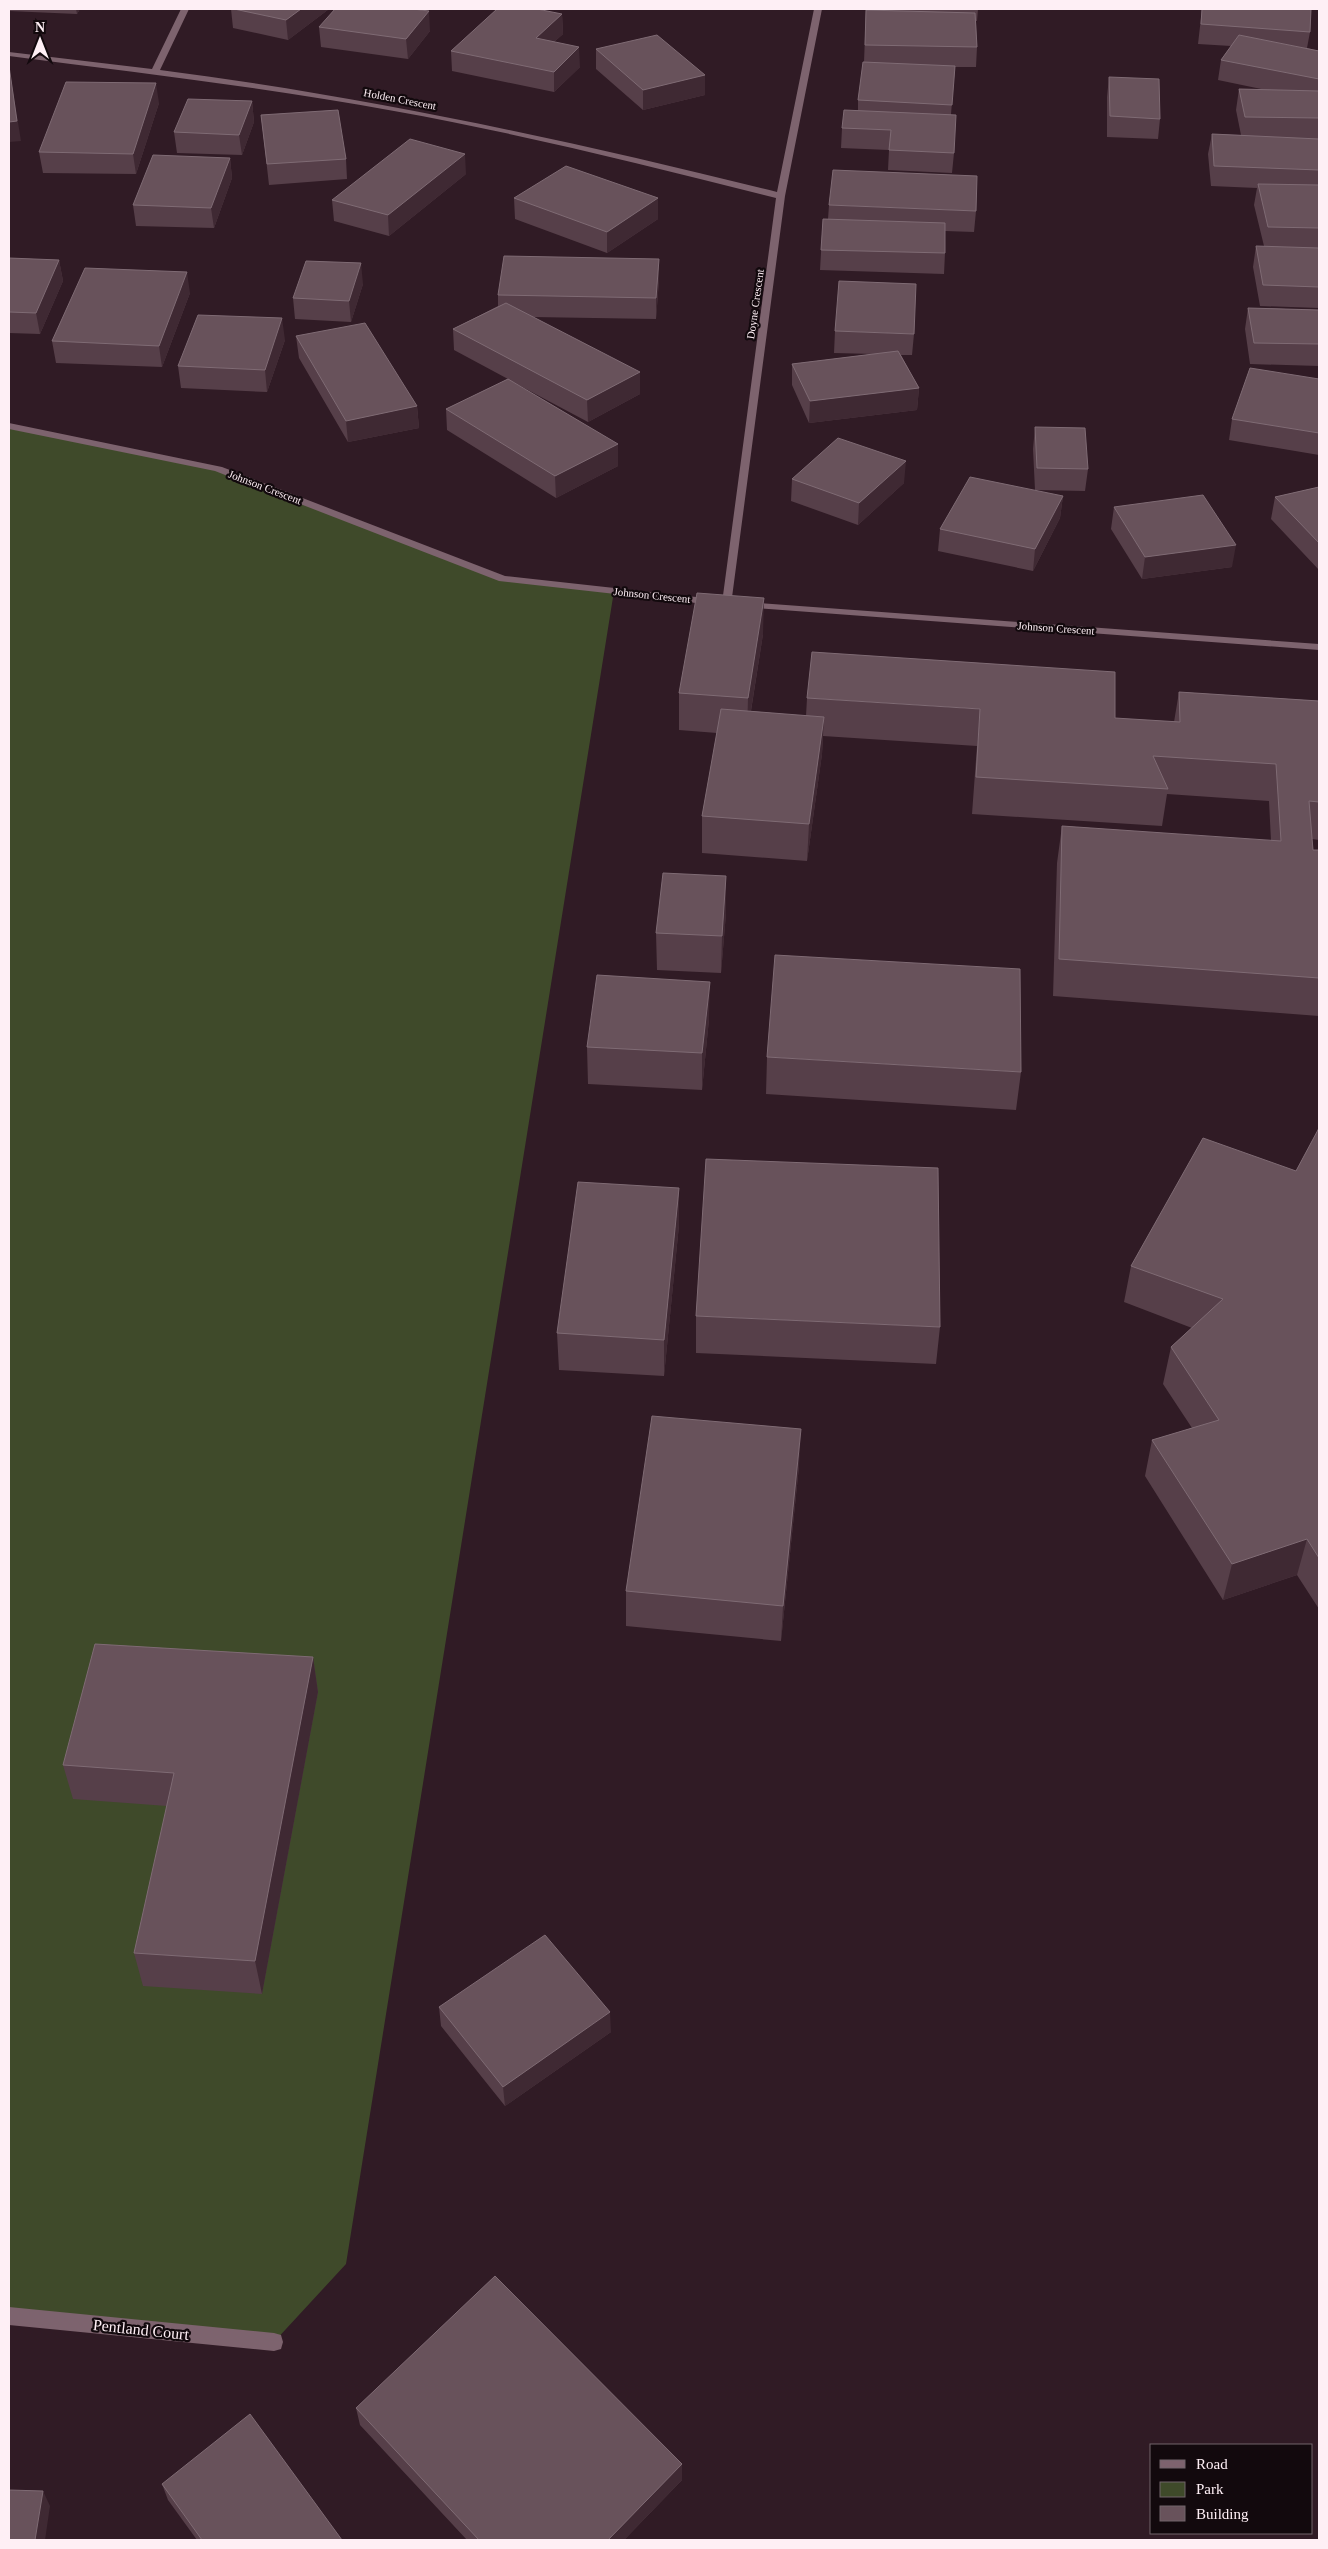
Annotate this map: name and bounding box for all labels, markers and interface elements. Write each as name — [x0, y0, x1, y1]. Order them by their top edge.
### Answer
north arrow — [15, 15, 65, 65]
text: N — [35, 20, 45, 35]
street label: Holden Crescent — [363, 86, 437, 112]
street label: Doyne Crescent — [744, 268, 766, 340]
street label: Johnson Crescent — [227, 468, 303, 506]
street label: Johnson Crescent — [613, 585, 691, 605]
street label: Johnson Crescent — [1017, 619, 1095, 637]
street label: Pentland Court — [92, 2316, 190, 2343]
legend — [1150, 2444, 1313, 2534]
text: Road — [1196, 2456, 1228, 2472]
text: Park — [1196, 2481, 1224, 2497]
text: Building — [1196, 2506, 1249, 2522]

